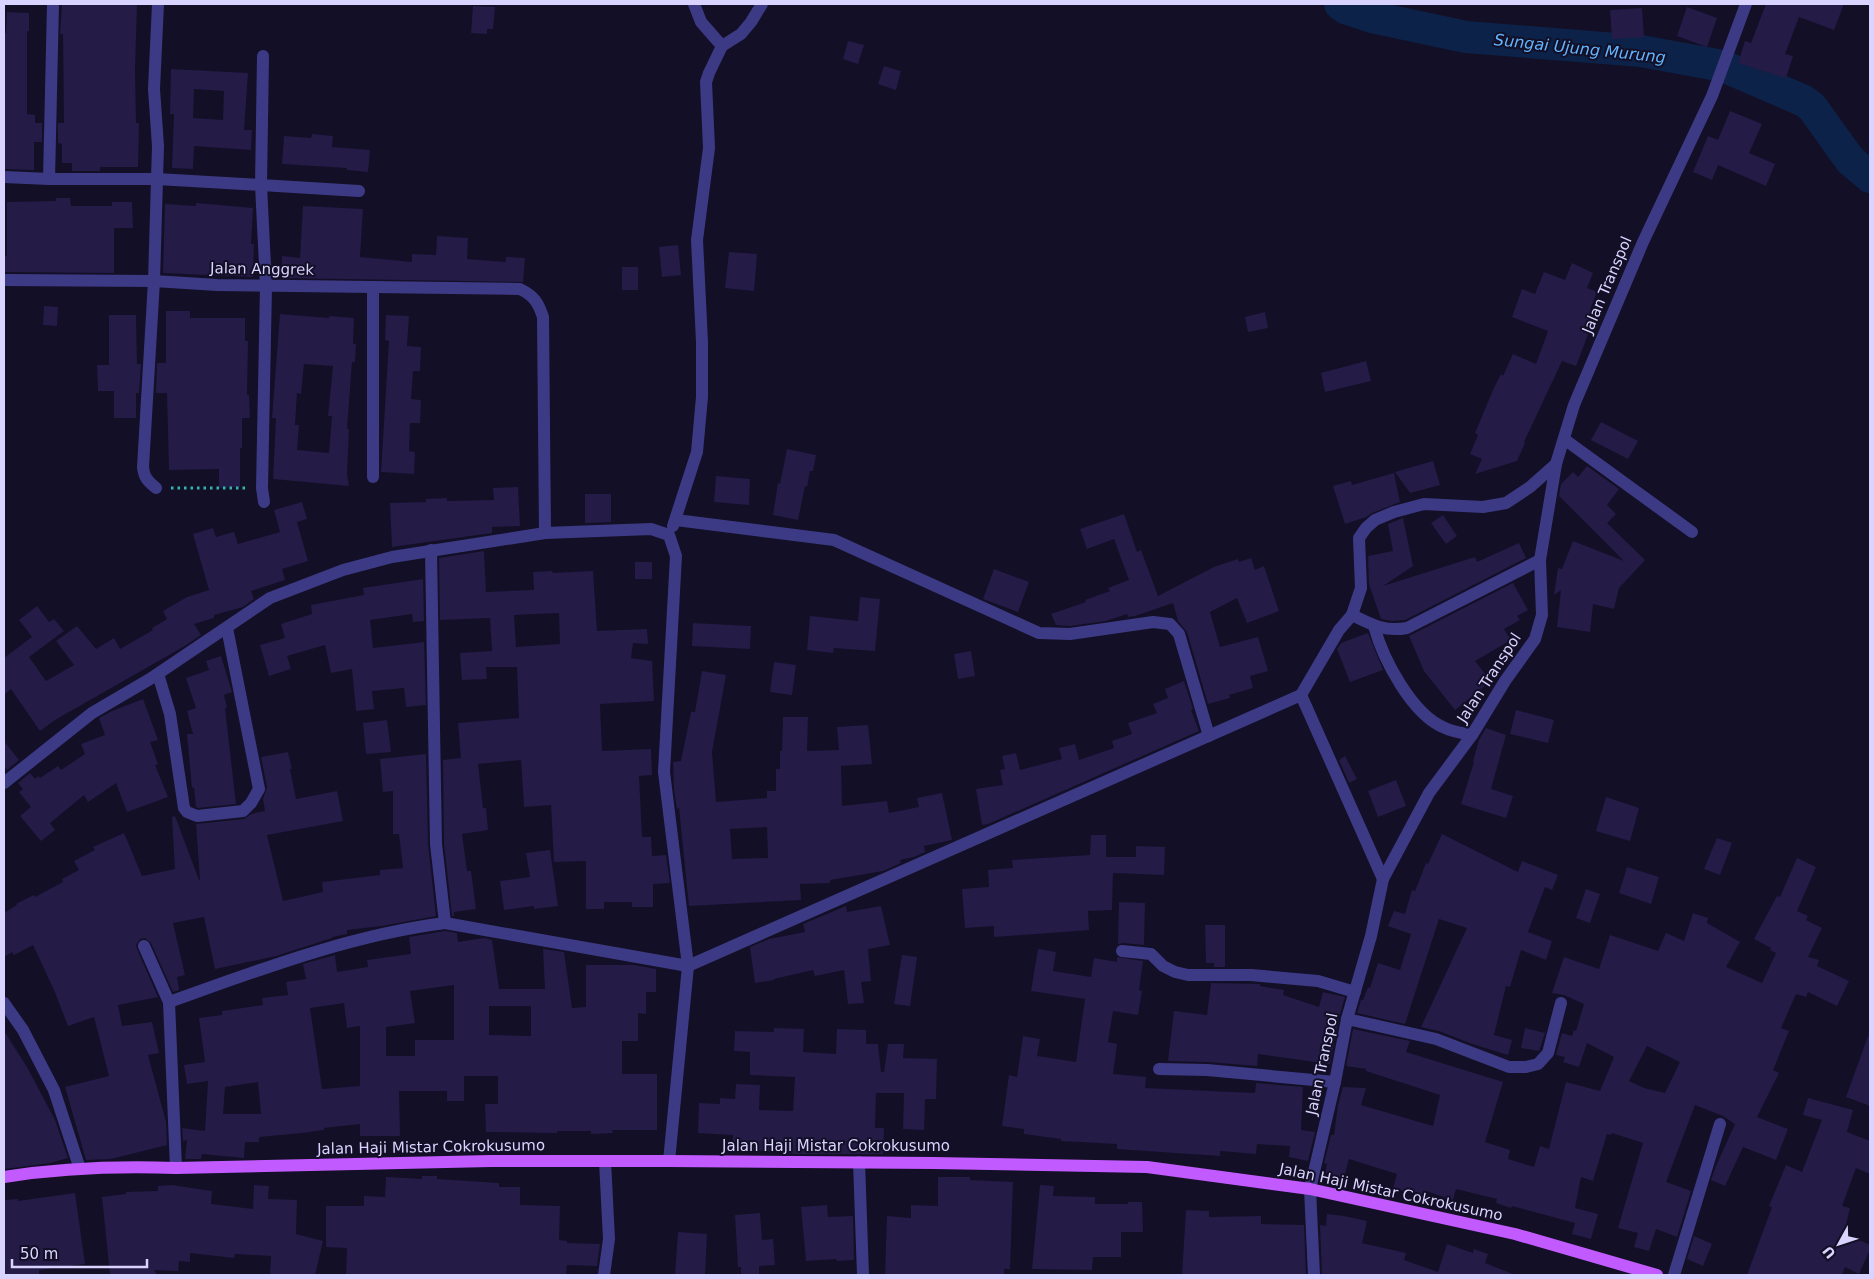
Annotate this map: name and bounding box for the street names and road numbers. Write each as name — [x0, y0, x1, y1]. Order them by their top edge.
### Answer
street label: Jalan Transpol — [1578, 234, 1636, 337]
street label: Jalan Anggrek — [209, 259, 314, 279]
street label: Jalan Transpol — [1453, 630, 1525, 727]
street label: Jalan Transpol — [1302, 1011, 1342, 1118]
street label: Jalan Haji Mistar Cokrokusumo — [316, 1136, 545, 1158]
street label: Jalan Haji Mistar Cokrokusumo — [721, 1137, 950, 1155]
street label: Jalan Haji Mistar Cokrokusumo — [1277, 1159, 1504, 1225]

